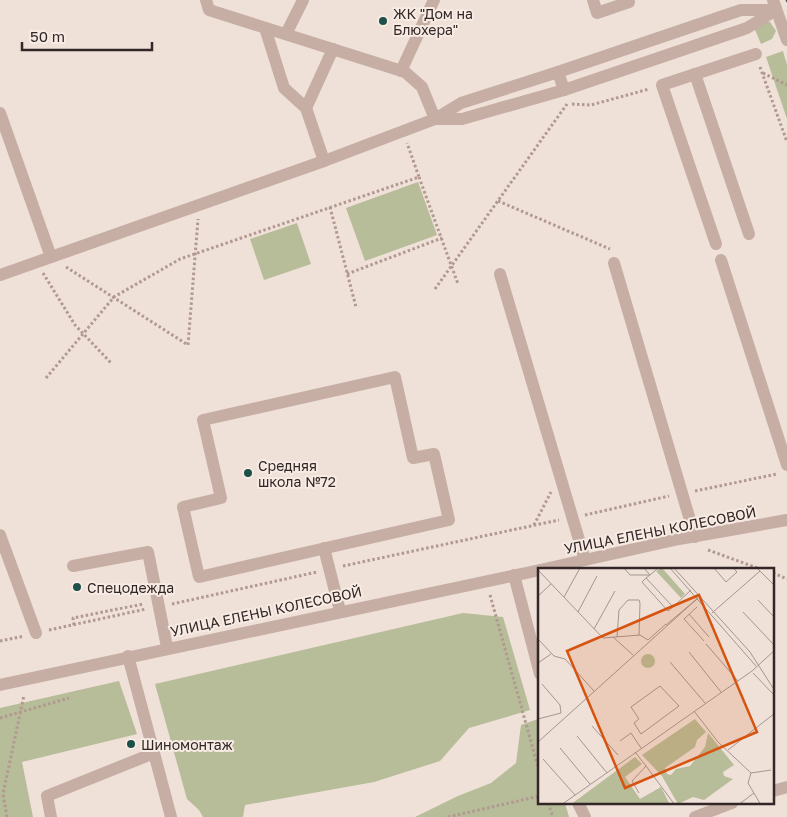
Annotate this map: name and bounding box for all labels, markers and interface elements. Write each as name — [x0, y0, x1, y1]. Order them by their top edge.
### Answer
place label: ЖК "Дом на Блюхера" — [393, 5, 473, 38]
marker: ЖК "Дом на Блюхера" — [377, 15, 389, 27]
scale bar — [22, 20, 152, 52]
text: 50 m — [30, 27, 65, 45]
place label: Средняя школа №72 — [258, 457, 336, 490]
marker: Средняя школа №72 — [242, 467, 254, 479]
street label: УЛИЦА ЕЛЕНЫ КОЛЕСОВОЙ — [562, 503, 758, 557]
inset map — [538, 568, 774, 804]
place label: Спецодежда — [87, 579, 174, 596]
marker: Спецодежда — [71, 581, 83, 593]
street label: УЛИЦА ЕЛЕНЫ КОЛЕСОВОЙ — [169, 582, 363, 640]
place label: Шиномонтаж — [141, 736, 233, 753]
marker: Шиномонтаж — [125, 738, 137, 750]

